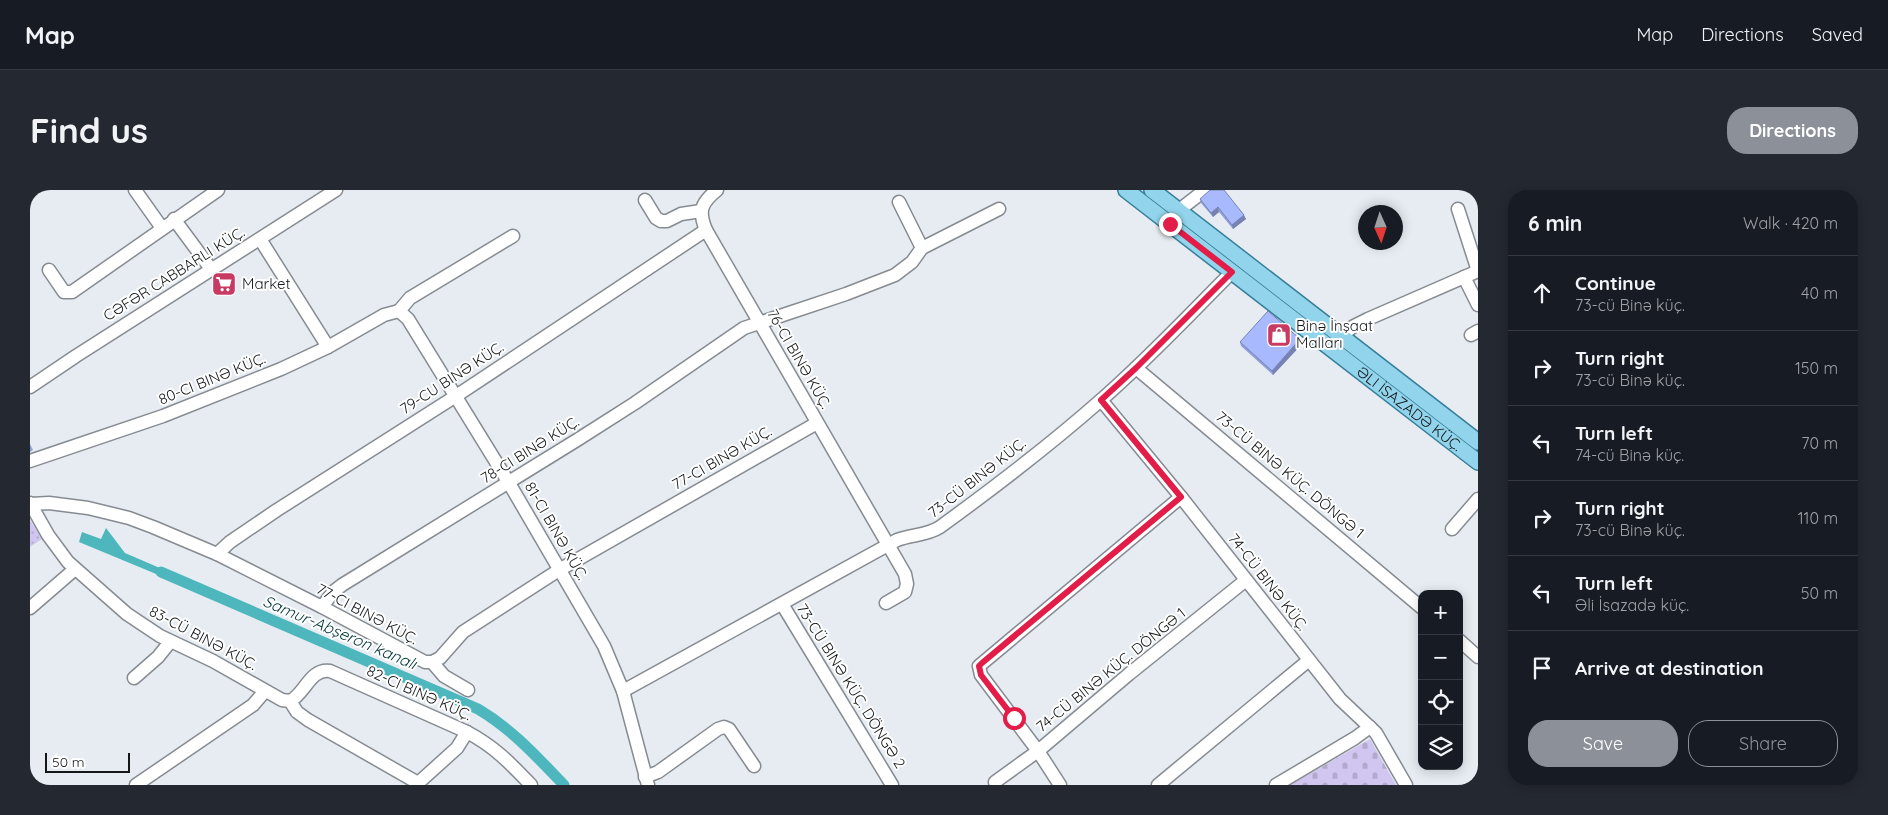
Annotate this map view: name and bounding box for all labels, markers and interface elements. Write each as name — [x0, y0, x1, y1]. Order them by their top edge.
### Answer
text: Map — [25, 20, 75, 50]
text: Map — [1636, 23, 1673, 46]
text: Directions — [1701, 23, 1784, 46]
text: Saved — [1812, 23, 1863, 46]
button: Directions — [1727, 107, 1858, 154]
text: Find us — [30, 108, 148, 152]
north arrow — [1358, 205, 1403, 250]
text: 6 min — [1528, 210, 1582, 236]
route end — [1159, 213, 1182, 236]
text: Walk · 420 m — [1743, 213, 1838, 233]
street label: CƏFƏR CABBARLI KÜÇ. — [100, 222, 248, 325]
supermarket icon: Market — [211, 271, 237, 297]
text: Continue — [1575, 271, 1656, 295]
place label: Market — [242, 274, 291, 293]
icon: ahead — [1528, 279, 1556, 307]
text: 40 m — [1801, 283, 1838, 303]
text: 73-cü Binə küç. — [1575, 295, 1685, 315]
street label: 76-CI BINƏ KÜÇ. — [763, 306, 836, 412]
place label: Binə İnşaat Malları — [1296, 316, 1373, 352]
shop icon: Binə İnşaat Malları — [1266, 322, 1292, 348]
street label: 79-CU BINƏ KÜÇ. — [396, 337, 507, 418]
text: Turn right — [1575, 346, 1664, 370]
street label: 80-CI BINƏ KÜÇ. — [156, 348, 268, 409]
icon: right — [1528, 354, 1556, 382]
text: 150 m — [1795, 358, 1838, 378]
street label: ƏLI İSAZADƏ KÜÇ. — [1353, 362, 1466, 455]
text: 73-cü Binə küç. — [1575, 370, 1685, 390]
street label: 73-CÜ BINƏ KÜÇ. DÖNGƏ 1 — [1212, 407, 1368, 542]
street label: 78-CI BINƏ KÜÇ. — [477, 412, 582, 487]
street label: 77-CI BINƏ KÜÇ. — [669, 421, 775, 494]
text: Turn left — [1575, 421, 1653, 445]
icon: left — [1528, 429, 1556, 457]
street label: 73-CÜ BINƏ KÜÇ. — [924, 433, 1029, 522]
text: 70 m — [1801, 433, 1838, 453]
text: 74-cü Binə küç. — [1575, 445, 1684, 465]
street label: 81-CI BINƏ KÜÇ. — [521, 478, 592, 583]
text: Turn right — [1575, 496, 1664, 520]
icon: right — [1528, 504, 1556, 532]
text: 110 m — [1798, 508, 1838, 528]
text: 73-cü Binə küç. — [1575, 520, 1685, 540]
street label: 74-CÜ BINƏ KÜÇ. — [1224, 529, 1312, 634]
text: Turn left — [1575, 571, 1653, 595]
street label: 77-CI BINƏ KÜÇ. — [313, 579, 421, 648]
icon: left — [1528, 579, 1556, 607]
text: 50 m — [1801, 583, 1838, 603]
map controls — [1418, 590, 1463, 770]
button: + — [1418, 590, 1463, 635]
water label: Samur-Abşeron kanalı — [260, 591, 421, 674]
text: Əli İsazadə küç. — [1575, 595, 1689, 615]
street label: 73-CÜ BINƏ KÜÇ. DÖNGƏ 2 — [793, 600, 910, 772]
street label: 83-CÜ BINƏ KÜÇ. — [146, 601, 260, 674]
street label: 74-CÜ BINƏ KÜÇ. DÖNGƏ 1 — [1032, 603, 1189, 736]
button: − — [1418, 635, 1463, 680]
icon: arrive — [1528, 654, 1556, 682]
text: Arrive at destination — [1575, 656, 1764, 680]
street label: 82-CI BINƏ KÜÇ. — [364, 661, 475, 724]
button: locate — [1418, 680, 1463, 725]
route start — [1003, 707, 1026, 730]
button: Save — [1528, 720, 1678, 767]
button: Share — [1688, 720, 1838, 767]
button: layers — [1418, 725, 1463, 770]
scale bar — [45, 750, 130, 773]
text: 50 m — [52, 753, 85, 771]

